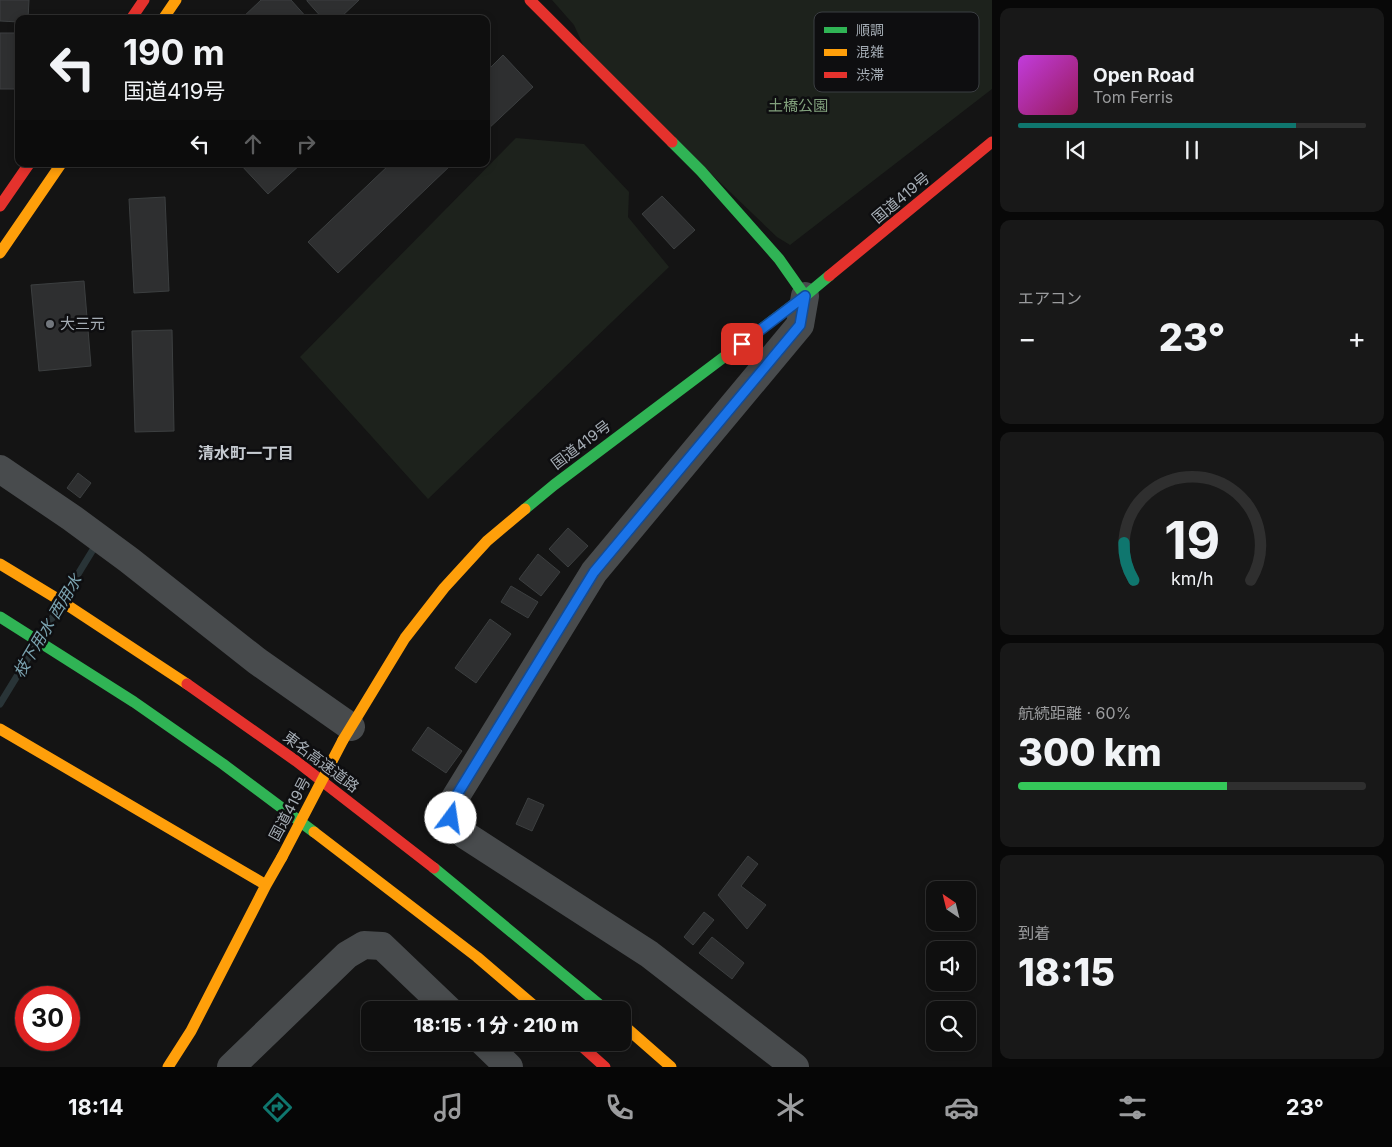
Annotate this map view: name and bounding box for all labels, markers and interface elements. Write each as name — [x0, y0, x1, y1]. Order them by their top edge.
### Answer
legend — [814, 12, 979, 92]
text: 順調 — [856, 21, 884, 38]
text: 190 m — [123, 31, 225, 73]
icon: left — [40, 35, 105, 100]
text: 混雑 — [856, 43, 884, 60]
text: Open Road — [1093, 64, 1194, 87]
text: 渋滞 — [856, 66, 884, 83]
text: 国道419号 — [123, 78, 225, 104]
text: Tom Ferris — [1093, 87, 1173, 107]
park label: 土橋公園 — [768, 96, 828, 115]
icon: left — [186, 130, 214, 158]
icon: ahead — [239, 130, 267, 158]
icon: right — [292, 130, 320, 158]
icon: previous — [1062, 136, 1090, 164]
icon: pause — [1178, 136, 1206, 164]
icon: next — [1294, 136, 1322, 164]
street label: 国道419号 — [868, 168, 934, 227]
text: エアコン — [1018, 288, 1082, 308]
place label: 大三元 — [60, 314, 105, 333]
text: 23° — [1159, 314, 1225, 360]
marker: 大三元 — [44, 318, 56, 330]
text: − — [1018, 321, 1037, 355]
text: + — [1347, 321, 1366, 355]
pin — [721, 323, 763, 365]
icon: arrive — [728, 330, 756, 358]
street label: 国道419号 — [547, 416, 614, 473]
district label: 清水町一丁目 — [198, 443, 294, 463]
text: 19 — [1164, 509, 1220, 572]
text: km/h — [1171, 568, 1213, 589]
water label: 枝下用水 西用水 — [8, 569, 87, 681]
text: 航続距離 · 60% — [1018, 703, 1131, 723]
street label: 東名高速道路 — [280, 727, 363, 796]
text: 300 km — [1018, 729, 1162, 775]
street label: 国道419号 — [265, 773, 314, 844]
position arrow — [424, 791, 476, 843]
north arrow — [926, 881, 976, 931]
map controls — [926, 881, 976, 1051]
text: 到着 — [1018, 923, 1050, 943]
button: sound — [926, 941, 976, 991]
text: 18:15 — [1018, 949, 1115, 995]
speed limit sign: 30 — [15, 986, 80, 1051]
button: search — [926, 1001, 976, 1051]
text: 18:15 · 1 分 · 210 m — [413, 1014, 579, 1037]
icon: directions — [260, 1090, 295, 1125]
icon: music — [431, 1090, 466, 1125]
icon: phone — [602, 1090, 637, 1125]
icon: climate — [773, 1090, 808, 1125]
icon: car — [944, 1090, 979, 1125]
icon: filters — [1115, 1090, 1150, 1125]
text: 18:14 — [68, 1094, 124, 1120]
text: 23° — [1286, 1094, 1324, 1120]

